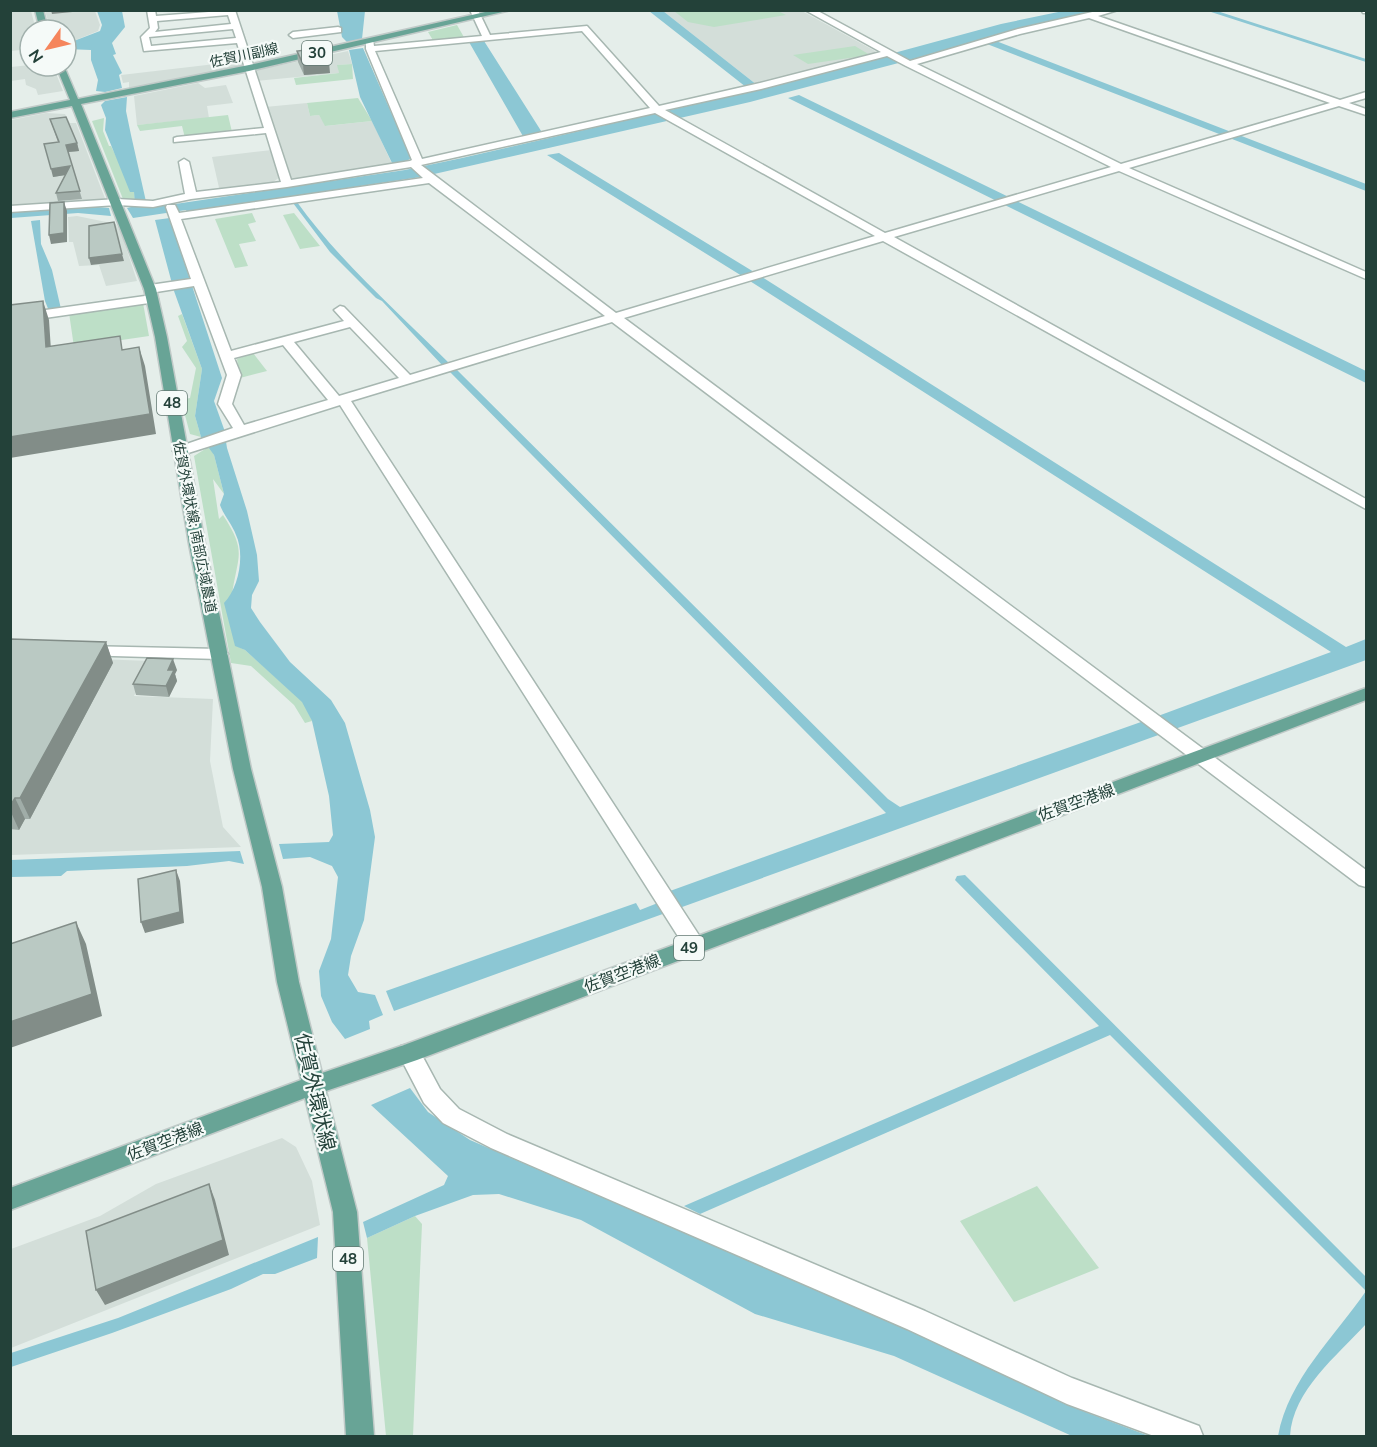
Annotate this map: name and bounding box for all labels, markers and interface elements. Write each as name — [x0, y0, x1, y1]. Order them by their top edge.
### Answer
north arrow — [18, 18, 78, 78]
street label: 佐賀川副線 — [208, 39, 280, 71]
road number: 30 — [302, 41, 332, 65]
text: N — [24, 46, 47, 67]
road number: 48 — [157, 391, 187, 415]
street label: 佐賀外環状線; 南部広域農道 — [169, 439, 221, 615]
street label: 佐賀空港線 — [1035, 779, 1117, 825]
road number: 49 — [674, 936, 704, 960]
street label: 佐賀空港線 — [581, 949, 663, 997]
street label: 佐賀外環状線 — [290, 1031, 341, 1153]
street label: 佐賀空港線 — [124, 1117, 206, 1165]
road number: 48 — [333, 1247, 363, 1271]

